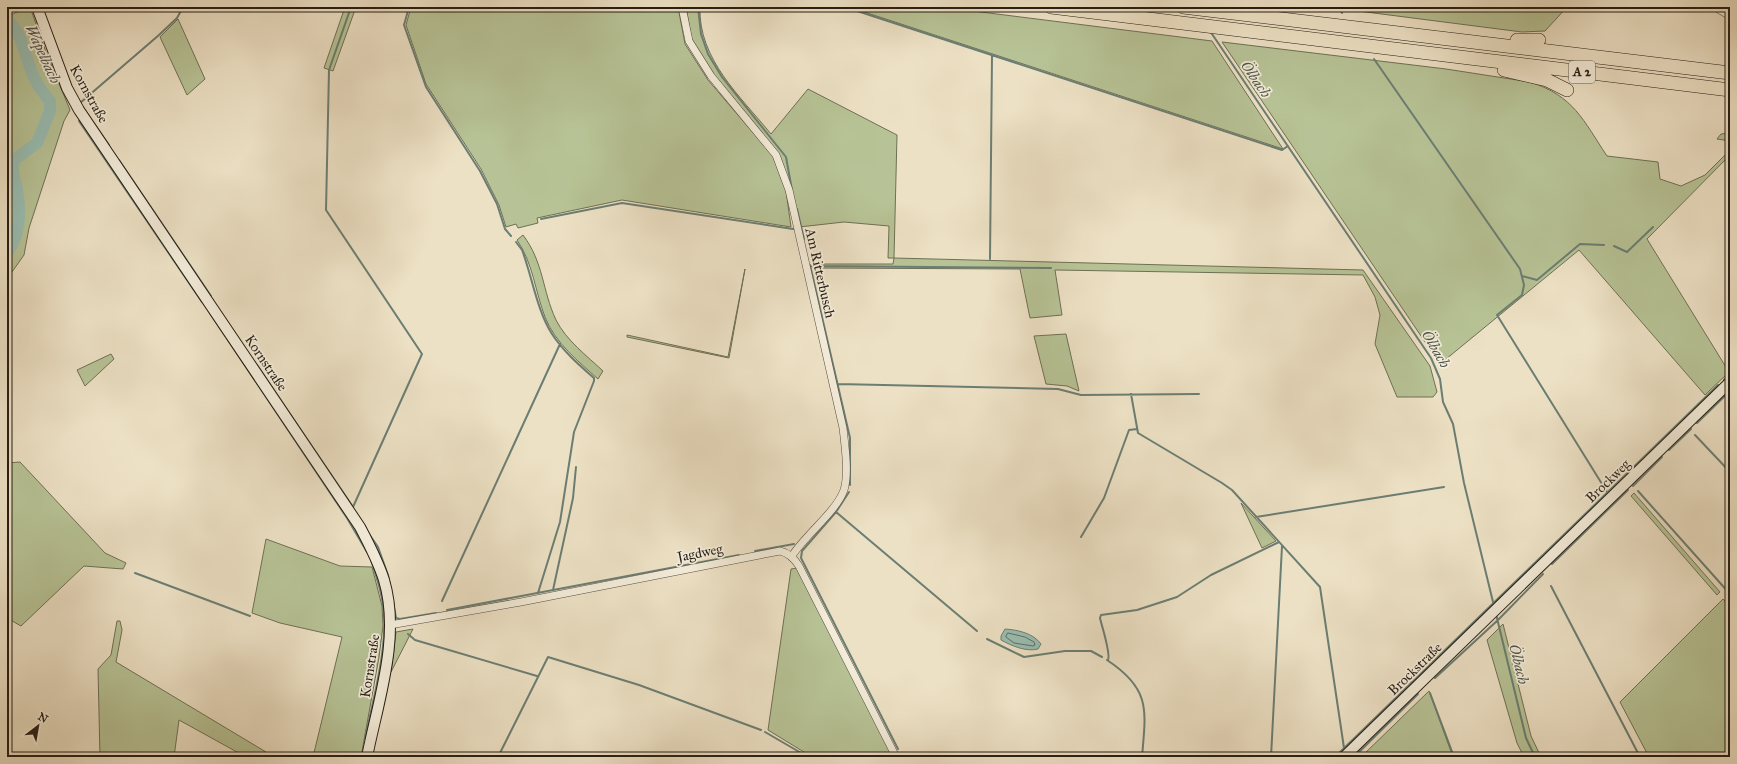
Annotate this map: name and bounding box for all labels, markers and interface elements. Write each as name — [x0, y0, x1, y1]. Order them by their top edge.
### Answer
water label: Wapelbach — [21, 22, 65, 87]
water label: Ölbach — [1237, 57, 1275, 102]
road number: A 2 — [1569, 61, 1595, 83]
street label: Kornstraße — [66, 62, 112, 126]
street label: Am Ritterbusch — [801, 225, 839, 320]
water label: Ölbach — [1418, 327, 1454, 372]
street label: Kornstraße — [241, 332, 291, 394]
street label: Brockweg — [1582, 455, 1634, 506]
street label: Jagdweg — [674, 540, 725, 567]
street label: Kornstraße — [357, 633, 383, 699]
street label: Brockstraße — [1385, 639, 1446, 699]
water label: Ölbach — [1505, 642, 1533, 687]
north arrow — [18, 706, 58, 746]
text: N — [36, 710, 51, 726]

